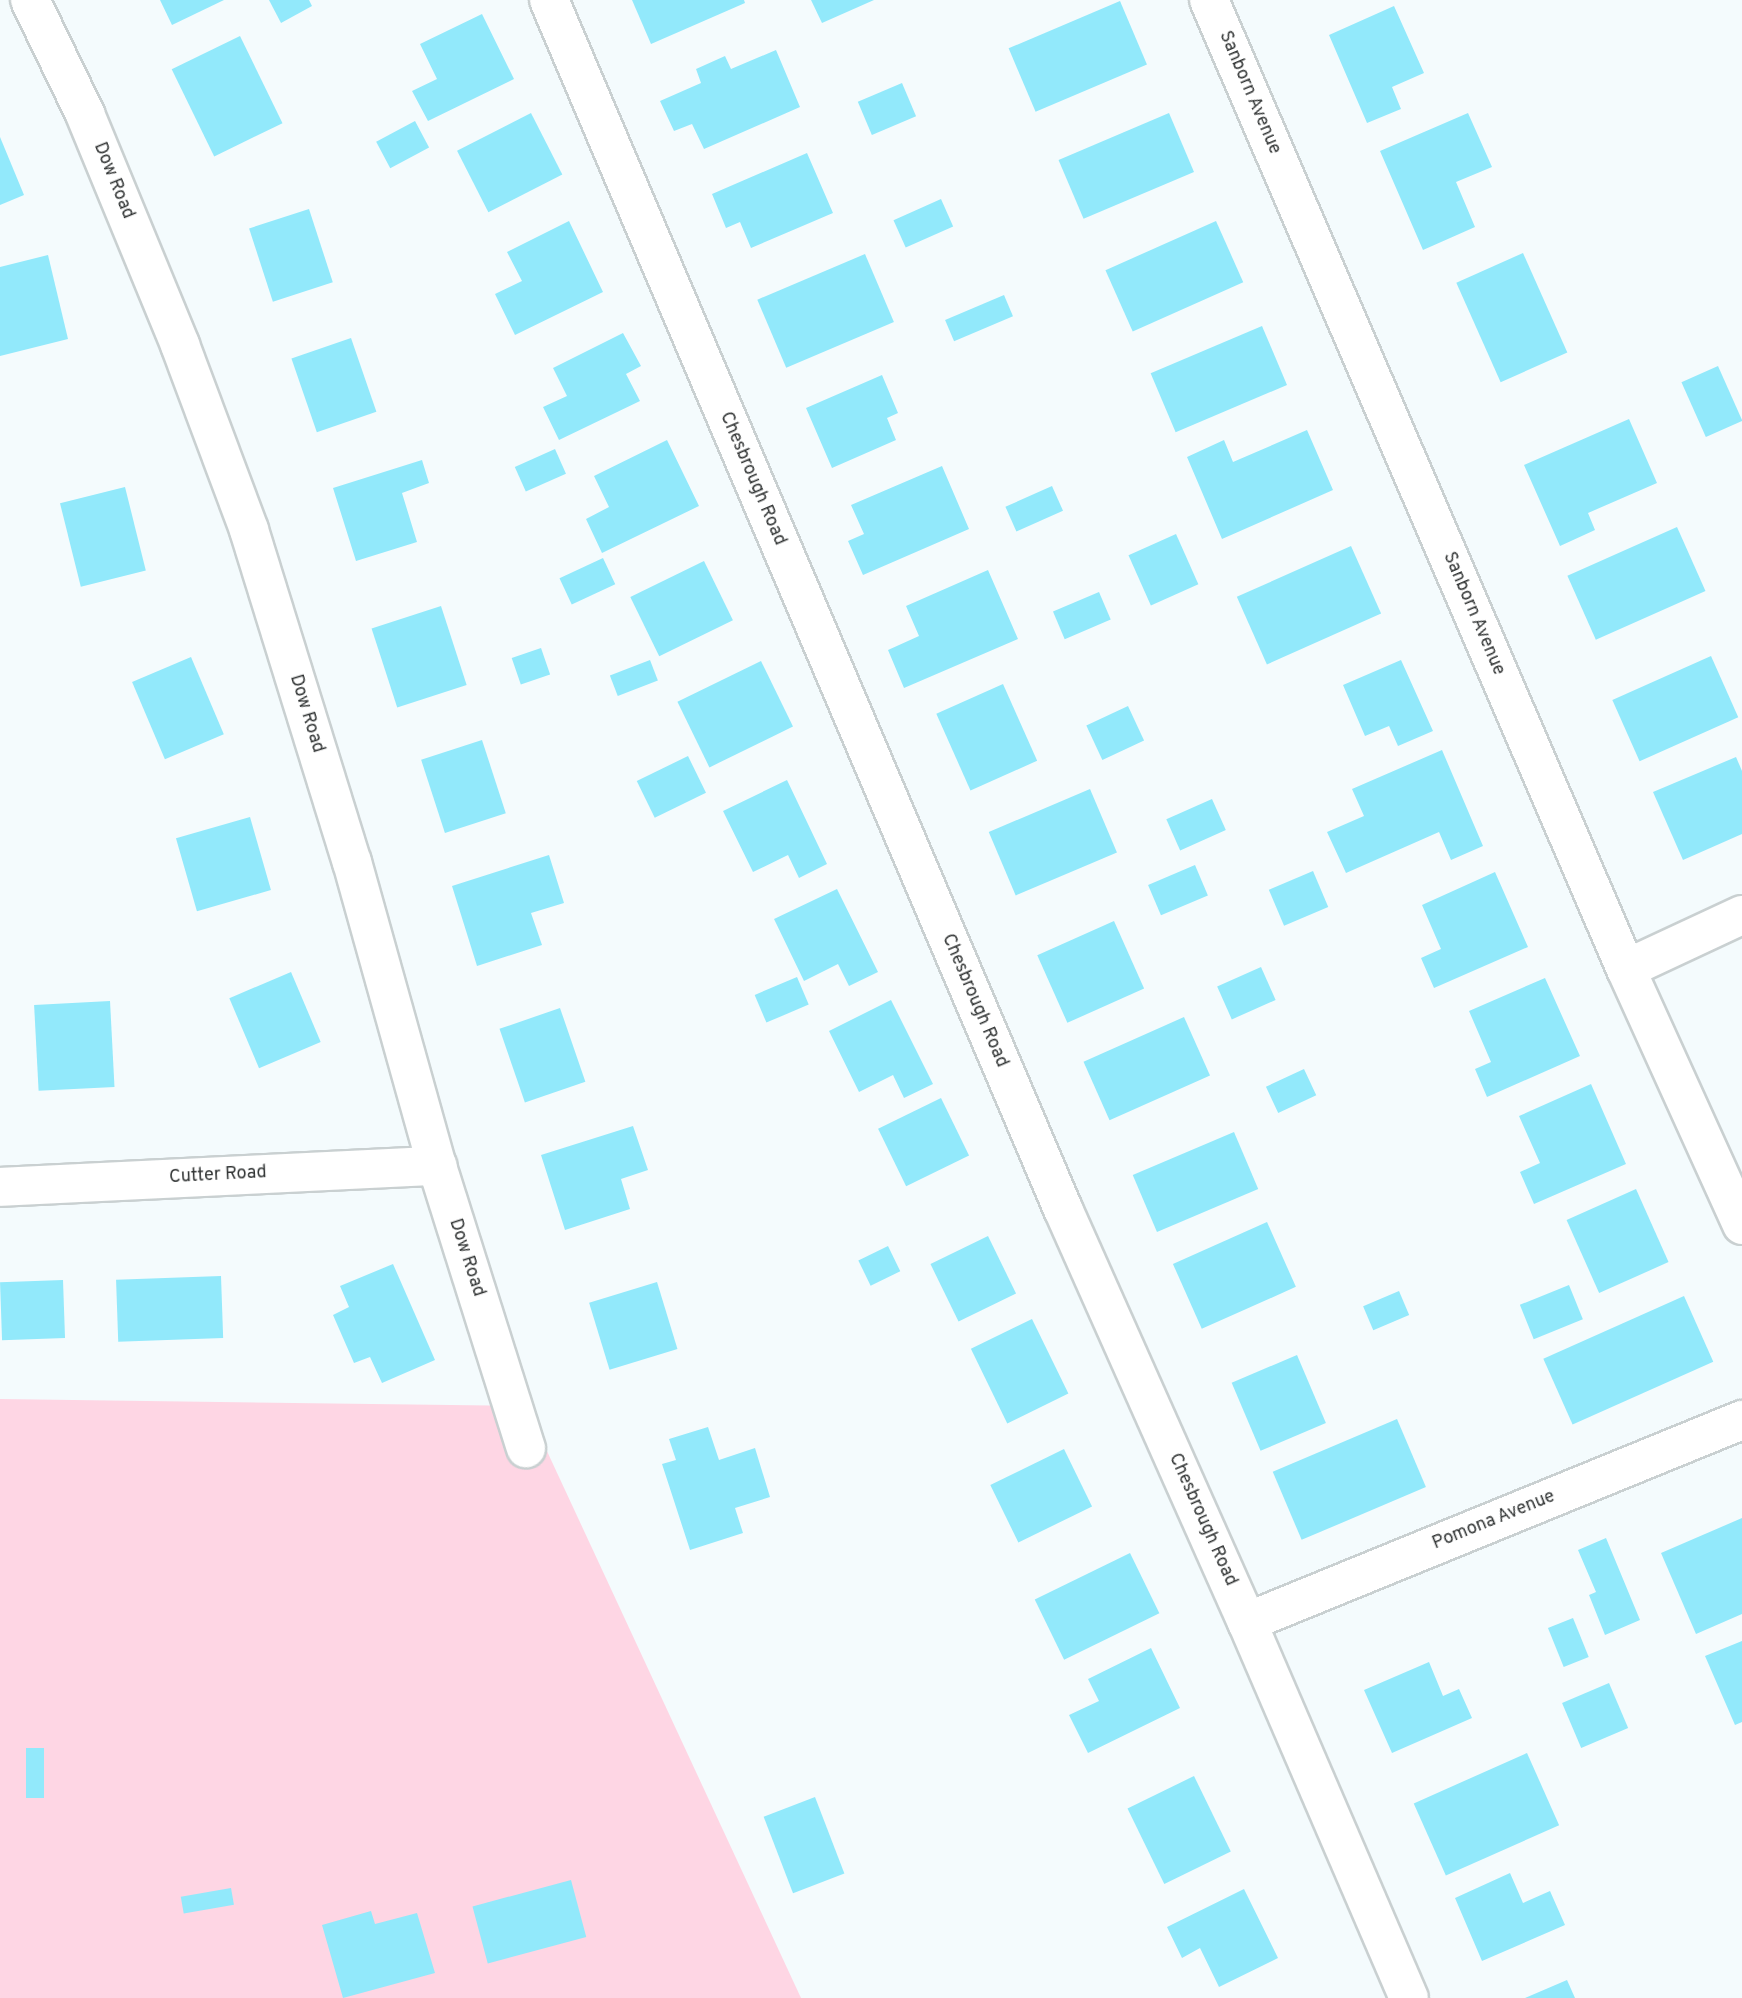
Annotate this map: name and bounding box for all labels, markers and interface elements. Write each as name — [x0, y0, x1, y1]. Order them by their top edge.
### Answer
street label: Sanborn Avenue — [1213, 28, 1285, 158]
street label: Dow Road — [88, 140, 138, 222]
street label: Chesbrough Road — [714, 409, 790, 549]
street label: Sanborn Avenue — [1437, 549, 1509, 679]
street label: Dow Road — [284, 672, 328, 756]
street label: Chesbrough Road — [936, 931, 1012, 1071]
street label: Cutter Road — [169, 1163, 267, 1189]
street label: Dow Road — [443, 1216, 489, 1300]
street label: Chesbrough Road — [1163, 1450, 1241, 1590]
street label: Pomona Avenue — [1429, 1486, 1559, 1556]

